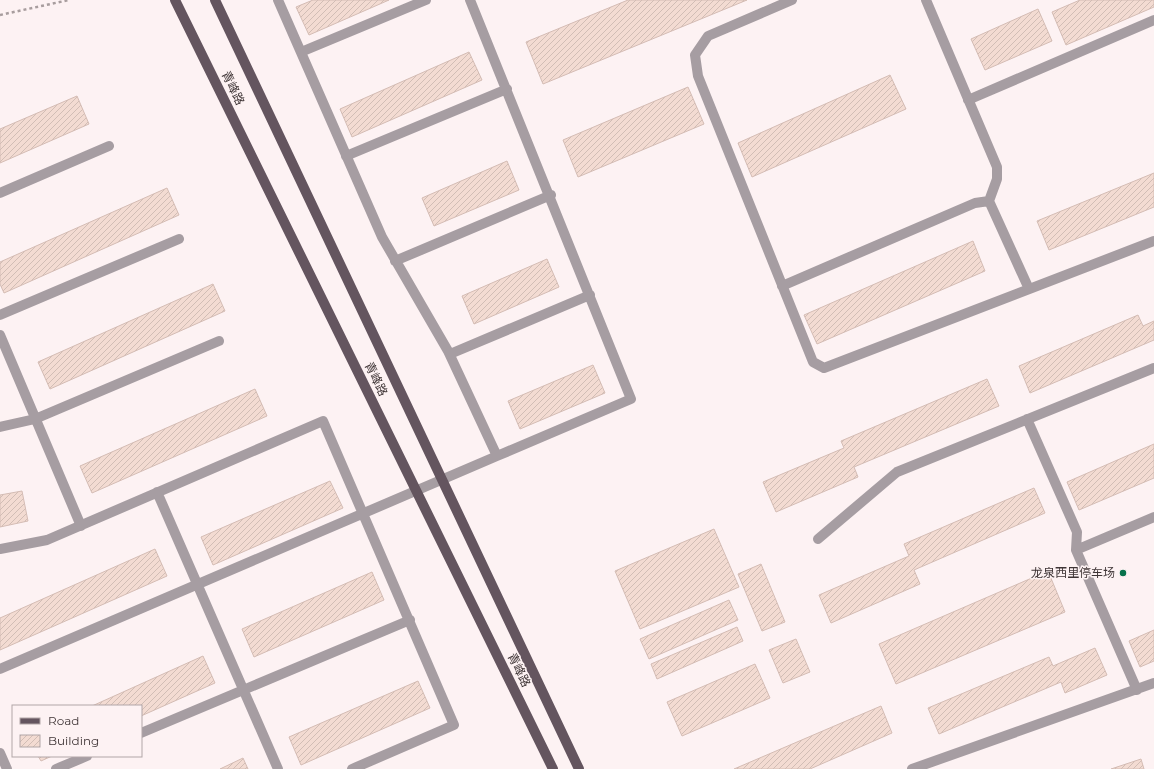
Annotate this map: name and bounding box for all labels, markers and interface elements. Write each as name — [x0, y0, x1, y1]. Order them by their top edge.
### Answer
street label: 青峰路 — [219, 68, 248, 107]
street label: 青峰路 — [362, 359, 391, 398]
place label: 龙泉西里停车场 — [1031, 565, 1115, 580]
marker: 龙泉西里停车场 — [1118, 568, 1128, 578]
street label: 青峰路 — [505, 650, 534, 689]
legend — [12, 705, 142, 757]
text: Road — [48, 713, 79, 728]
text: Building — [48, 733, 99, 748]

